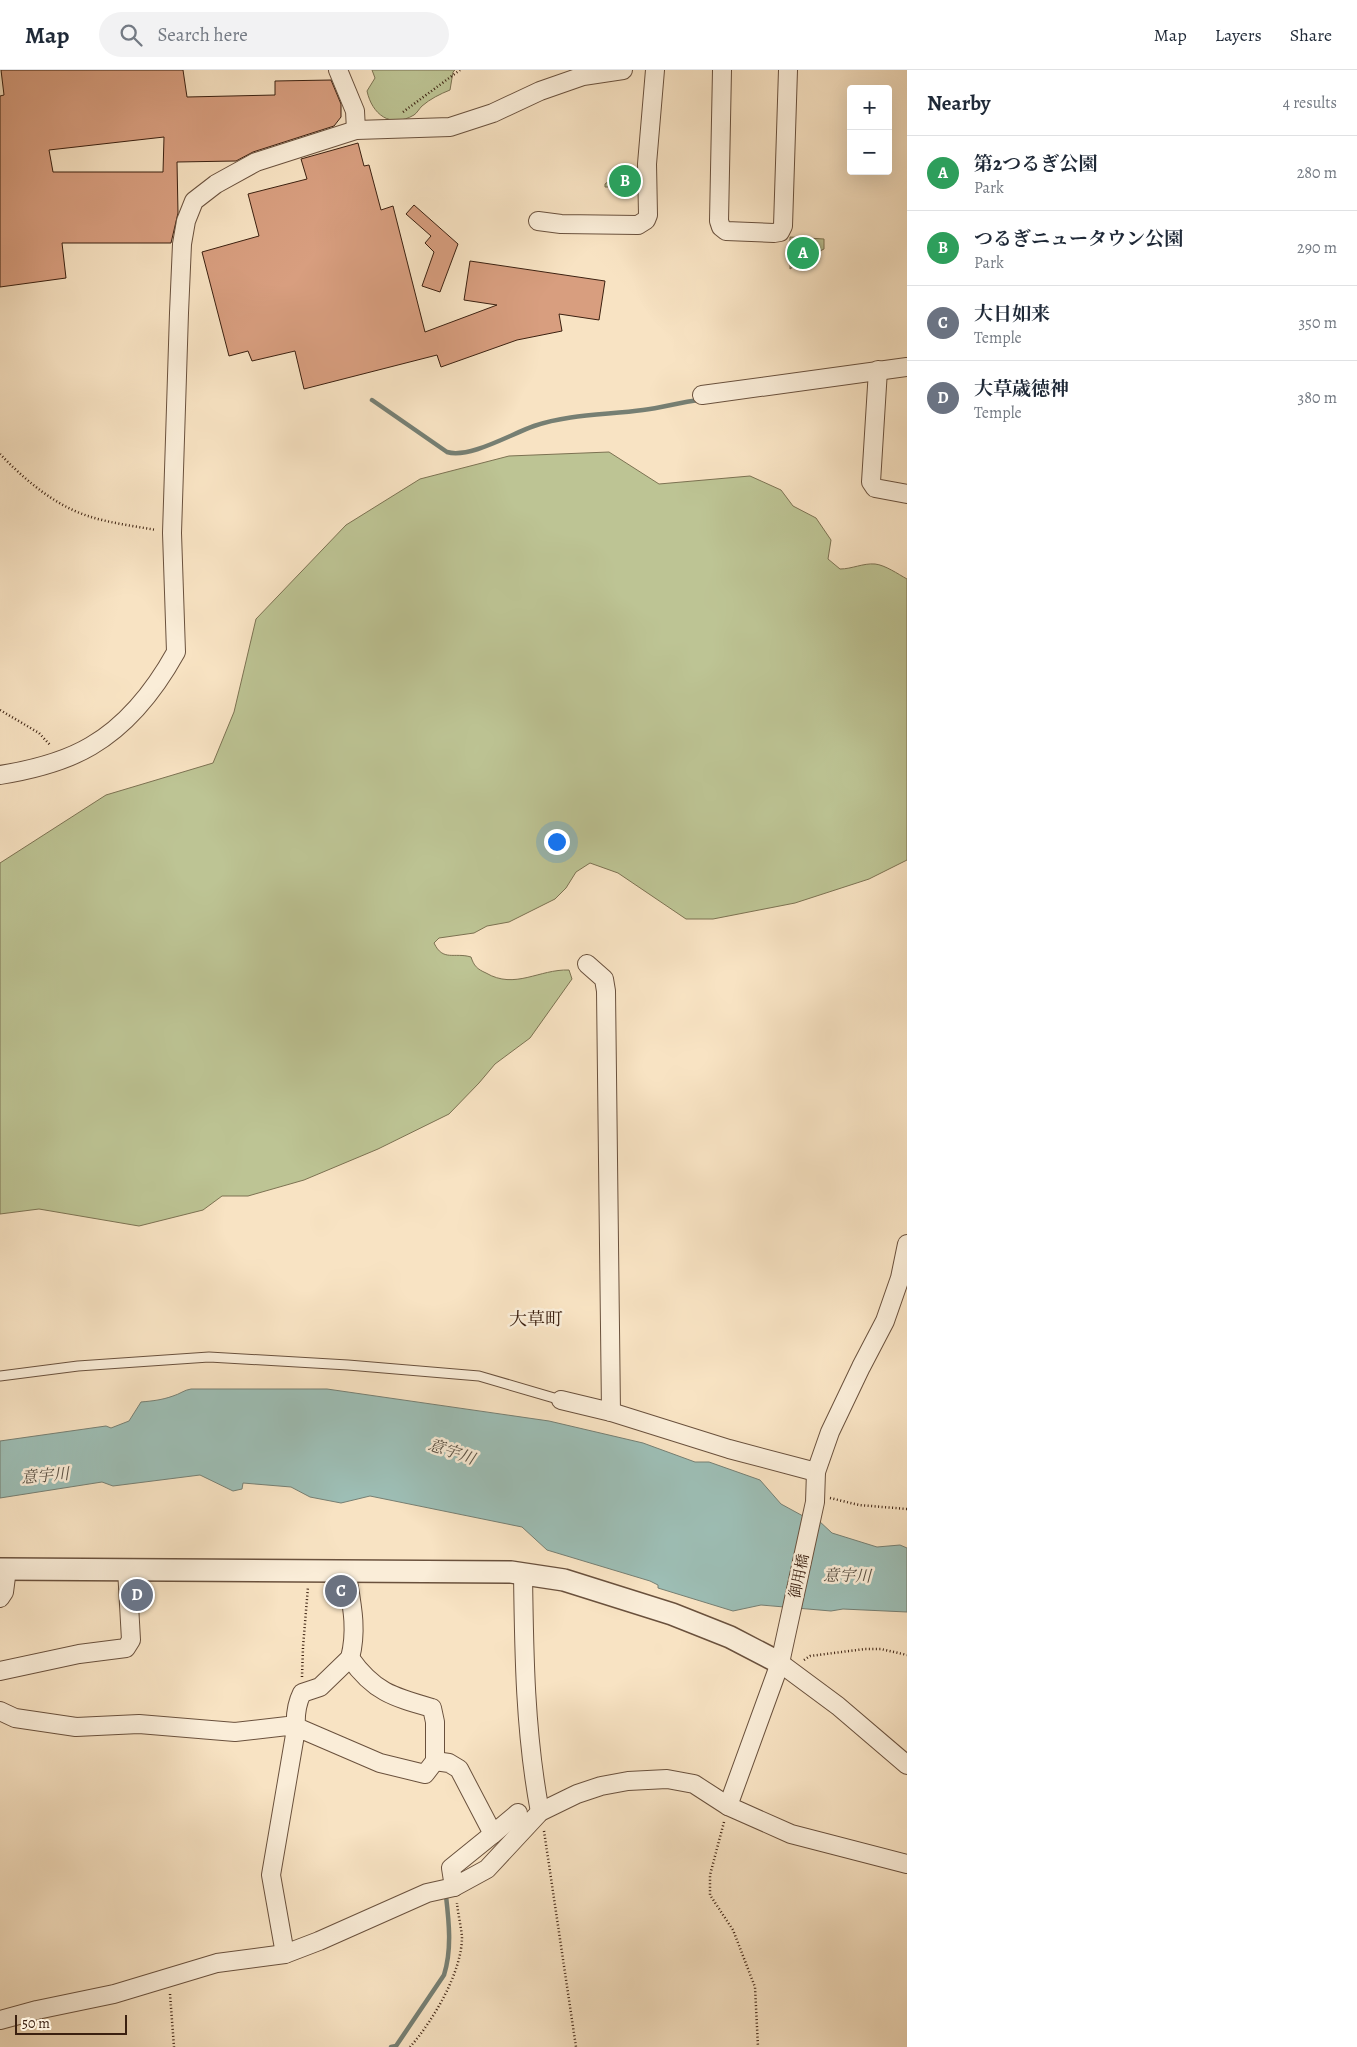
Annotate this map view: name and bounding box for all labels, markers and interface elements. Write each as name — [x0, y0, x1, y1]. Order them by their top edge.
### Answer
search box — [99, 12, 449, 57]
text: Map — [25, 19, 69, 51]
icon: search — [117, 21, 145, 49]
text: Search here — [157, 22, 248, 48]
text: Map — [1154, 23, 1187, 47]
text: Layers — [1215, 23, 1262, 47]
text: Share — [1290, 23, 1332, 47]
map controls — [847, 85, 892, 175]
button: + — [847, 85, 892, 130]
text: Nearby — [927, 89, 990, 117]
text: 4 results — [1283, 92, 1337, 114]
button: − — [847, 130, 892, 175]
text: 第2つるぎ公園 — [974, 151, 1097, 177]
pin: B — [609, 162, 641, 200]
text: A — [938, 162, 948, 184]
text: 280 m — [1297, 162, 1337, 184]
text: Park — [974, 177, 1004, 199]
text: つるぎニュータウン公園 — [974, 226, 1183, 252]
pin: A — [787, 234, 819, 272]
text: B — [938, 237, 948, 259]
text: 290 m — [1297, 237, 1337, 259]
text: Park — [974, 252, 1004, 274]
text: 大日如来 — [974, 301, 1050, 327]
text: C — [938, 312, 948, 334]
text: 350 m — [1298, 312, 1337, 334]
text: Temple — [974, 327, 1022, 349]
text: 大草歳徳神 — [974, 376, 1069, 402]
text: D — [937, 387, 949, 409]
text: 380 m — [1298, 387, 1337, 409]
text: Temple — [974, 402, 1022, 424]
your location — [544, 829, 570, 855]
district label: 大草町 — [509, 1307, 563, 1331]
water label: 意宇川 — [425, 1434, 480, 1471]
water label: 意宇川 — [20, 1463, 72, 1489]
street label: 御用橋 — [785, 1552, 813, 1600]
water label: 意宇川 — [823, 1565, 873, 1587]
pin: C — [325, 1572, 357, 1610]
pin: D — [121, 1576, 153, 1614]
scale bar — [15, 2012, 128, 2035]
text: 50 m — [22, 2014, 50, 2033]

